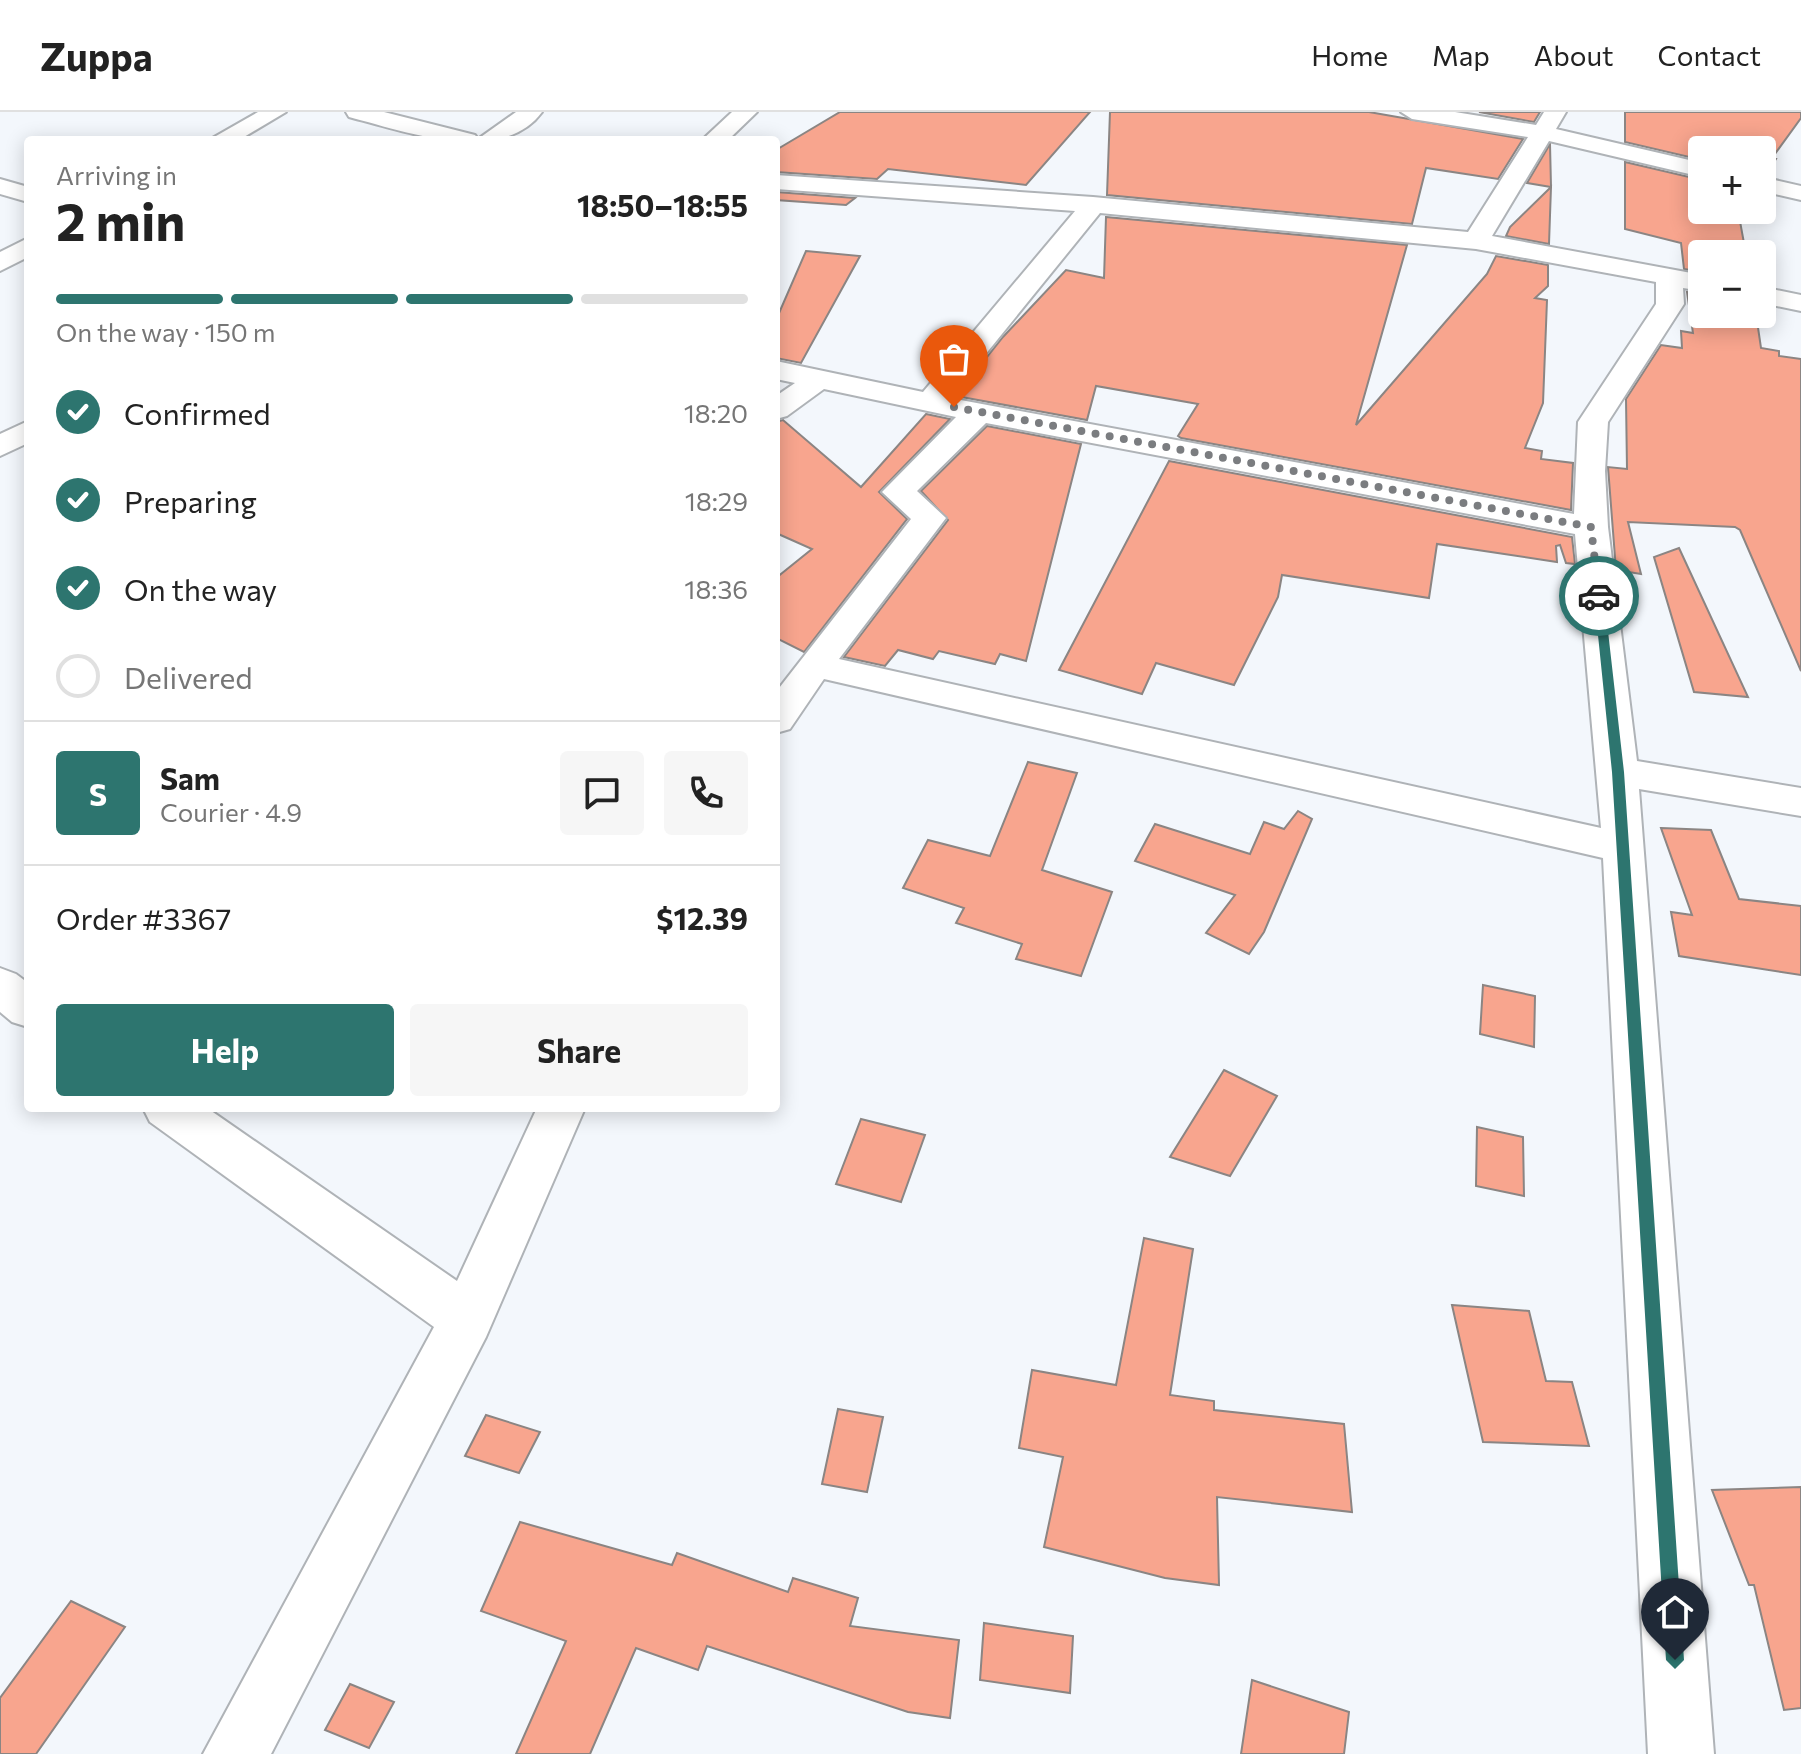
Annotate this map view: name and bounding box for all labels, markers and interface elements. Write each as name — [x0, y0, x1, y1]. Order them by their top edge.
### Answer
text: Zuppa — [40, 32, 153, 79]
text: Home — [1311, 38, 1388, 72]
text: Map — [1432, 38, 1490, 72]
text: About — [1534, 38, 1614, 72]
text: Contact — [1658, 38, 1761, 72]
map controls — [1688, 136, 1776, 328]
button: + — [1688, 136, 1776, 224]
text: Arriving in — [56, 159, 177, 190]
text: 18:50–18:55 — [577, 186, 748, 223]
text: 2 min — [56, 188, 185, 252]
button: − — [1688, 240, 1776, 328]
text: On the way · 150 m — [56, 316, 275, 347]
pin — [920, 325, 988, 407]
icon: bag — [932, 337, 976, 381]
icon: check — [56, 390, 100, 434]
text: Confirmed — [124, 394, 271, 431]
text: 18:20 — [684, 397, 748, 428]
icon: check — [56, 478, 100, 522]
text: Preparing — [124, 482, 257, 519]
text: 18:29 — [685, 485, 748, 516]
courier — [1559, 556, 1639, 636]
icon: check — [56, 566, 100, 610]
text: On the way — [124, 570, 277, 607]
text: 18:36 — [684, 573, 748, 604]
icon: car — [1577, 574, 1621, 618]
text: Delivered — [124, 658, 253, 695]
button: chat — [560, 751, 644, 835]
button: phone — [664, 751, 748, 835]
text: Sam — [160, 759, 220, 796]
text: S — [89, 775, 107, 812]
text: Courier · 4.9 — [160, 796, 302, 827]
text: Order #3367 — [56, 899, 231, 936]
text: $12.39 — [656, 899, 748, 936]
button: Help — [56, 1004, 394, 1096]
button: Share — [410, 1004, 748, 1096]
pin — [1641, 1578, 1709, 1660]
icon: home — [1653, 1590, 1697, 1634]

